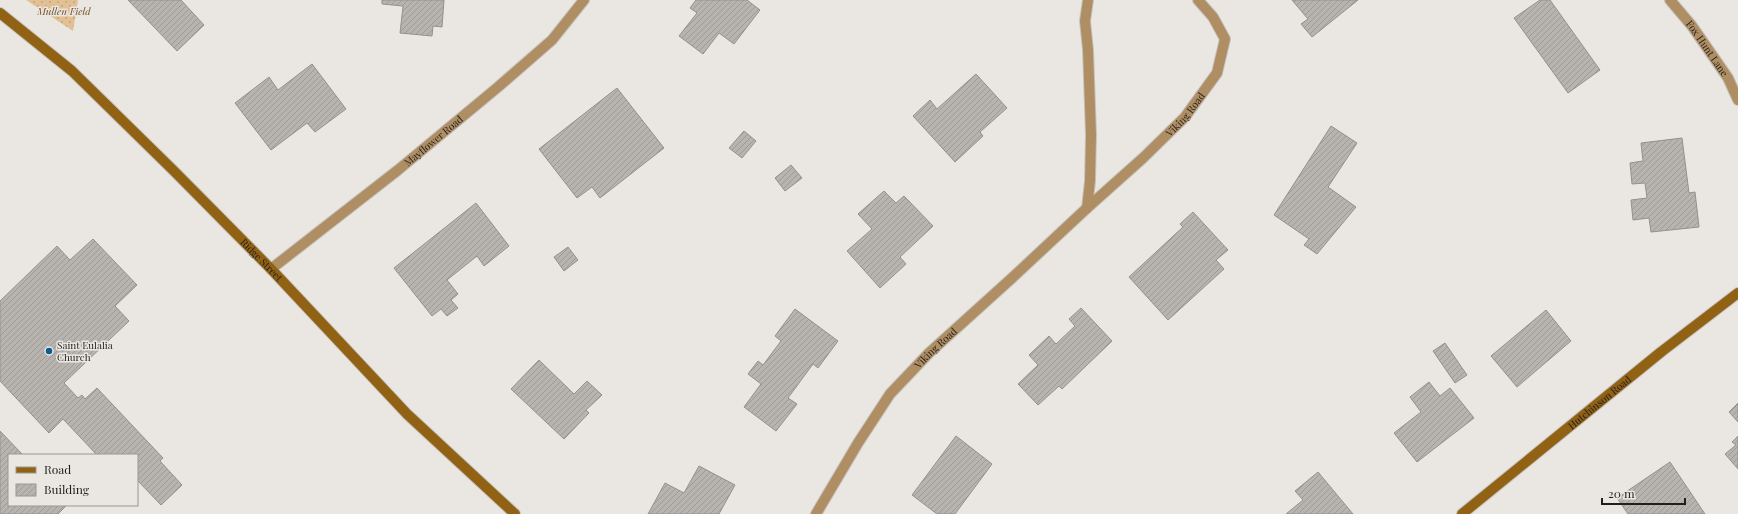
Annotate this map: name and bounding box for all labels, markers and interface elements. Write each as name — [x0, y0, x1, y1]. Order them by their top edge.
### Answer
park label: Mullen Field — [36, 4, 91, 18]
street label: Fox Hunt Lane — [1683, 17, 1732, 79]
street label: Viking Road — [1162, 89, 1208, 140]
street label: Mayflower Road — [401, 112, 466, 169]
street label: Ridge Street — [237, 235, 286, 285]
street label: Viking Road — [910, 324, 960, 372]
place label: Saint Eulalia Church — [57, 338, 113, 364]
marker: Saint Eulalia Church — [44, 346, 54, 356]
street label: Hutchinson Road — [1565, 372, 1634, 432]
legend — [8, 454, 138, 506]
text: Road — [44, 461, 71, 477]
scale bar — [1602, 480, 1685, 506]
text: Building — [44, 481, 90, 497]
text: 20 m — [1608, 485, 1635, 501]

